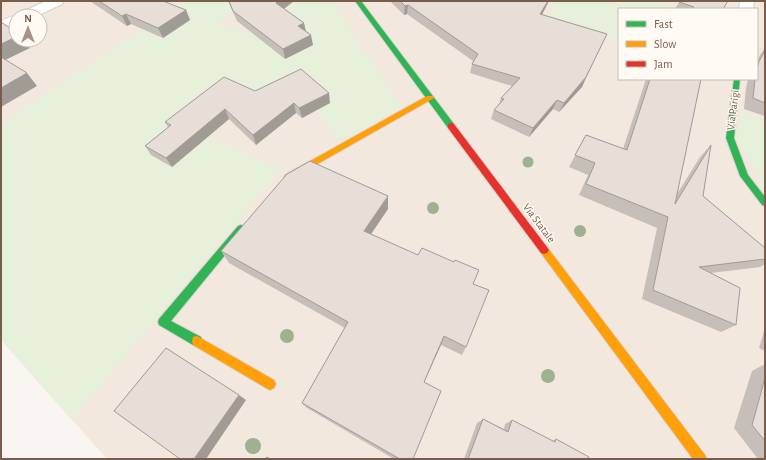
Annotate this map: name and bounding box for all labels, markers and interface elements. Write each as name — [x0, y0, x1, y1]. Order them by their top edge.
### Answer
north arrow — [8, 8, 48, 48]
legend — [618, 8, 758, 80]
text: N — [24, 13, 32, 24]
text: Fast — [654, 18, 673, 30]
text: Slow — [654, 38, 676, 50]
text: Jam — [654, 58, 673, 70]
street label: Via Parigi — [725, 89, 741, 131]
street label: Via Statale — [521, 201, 557, 245]

